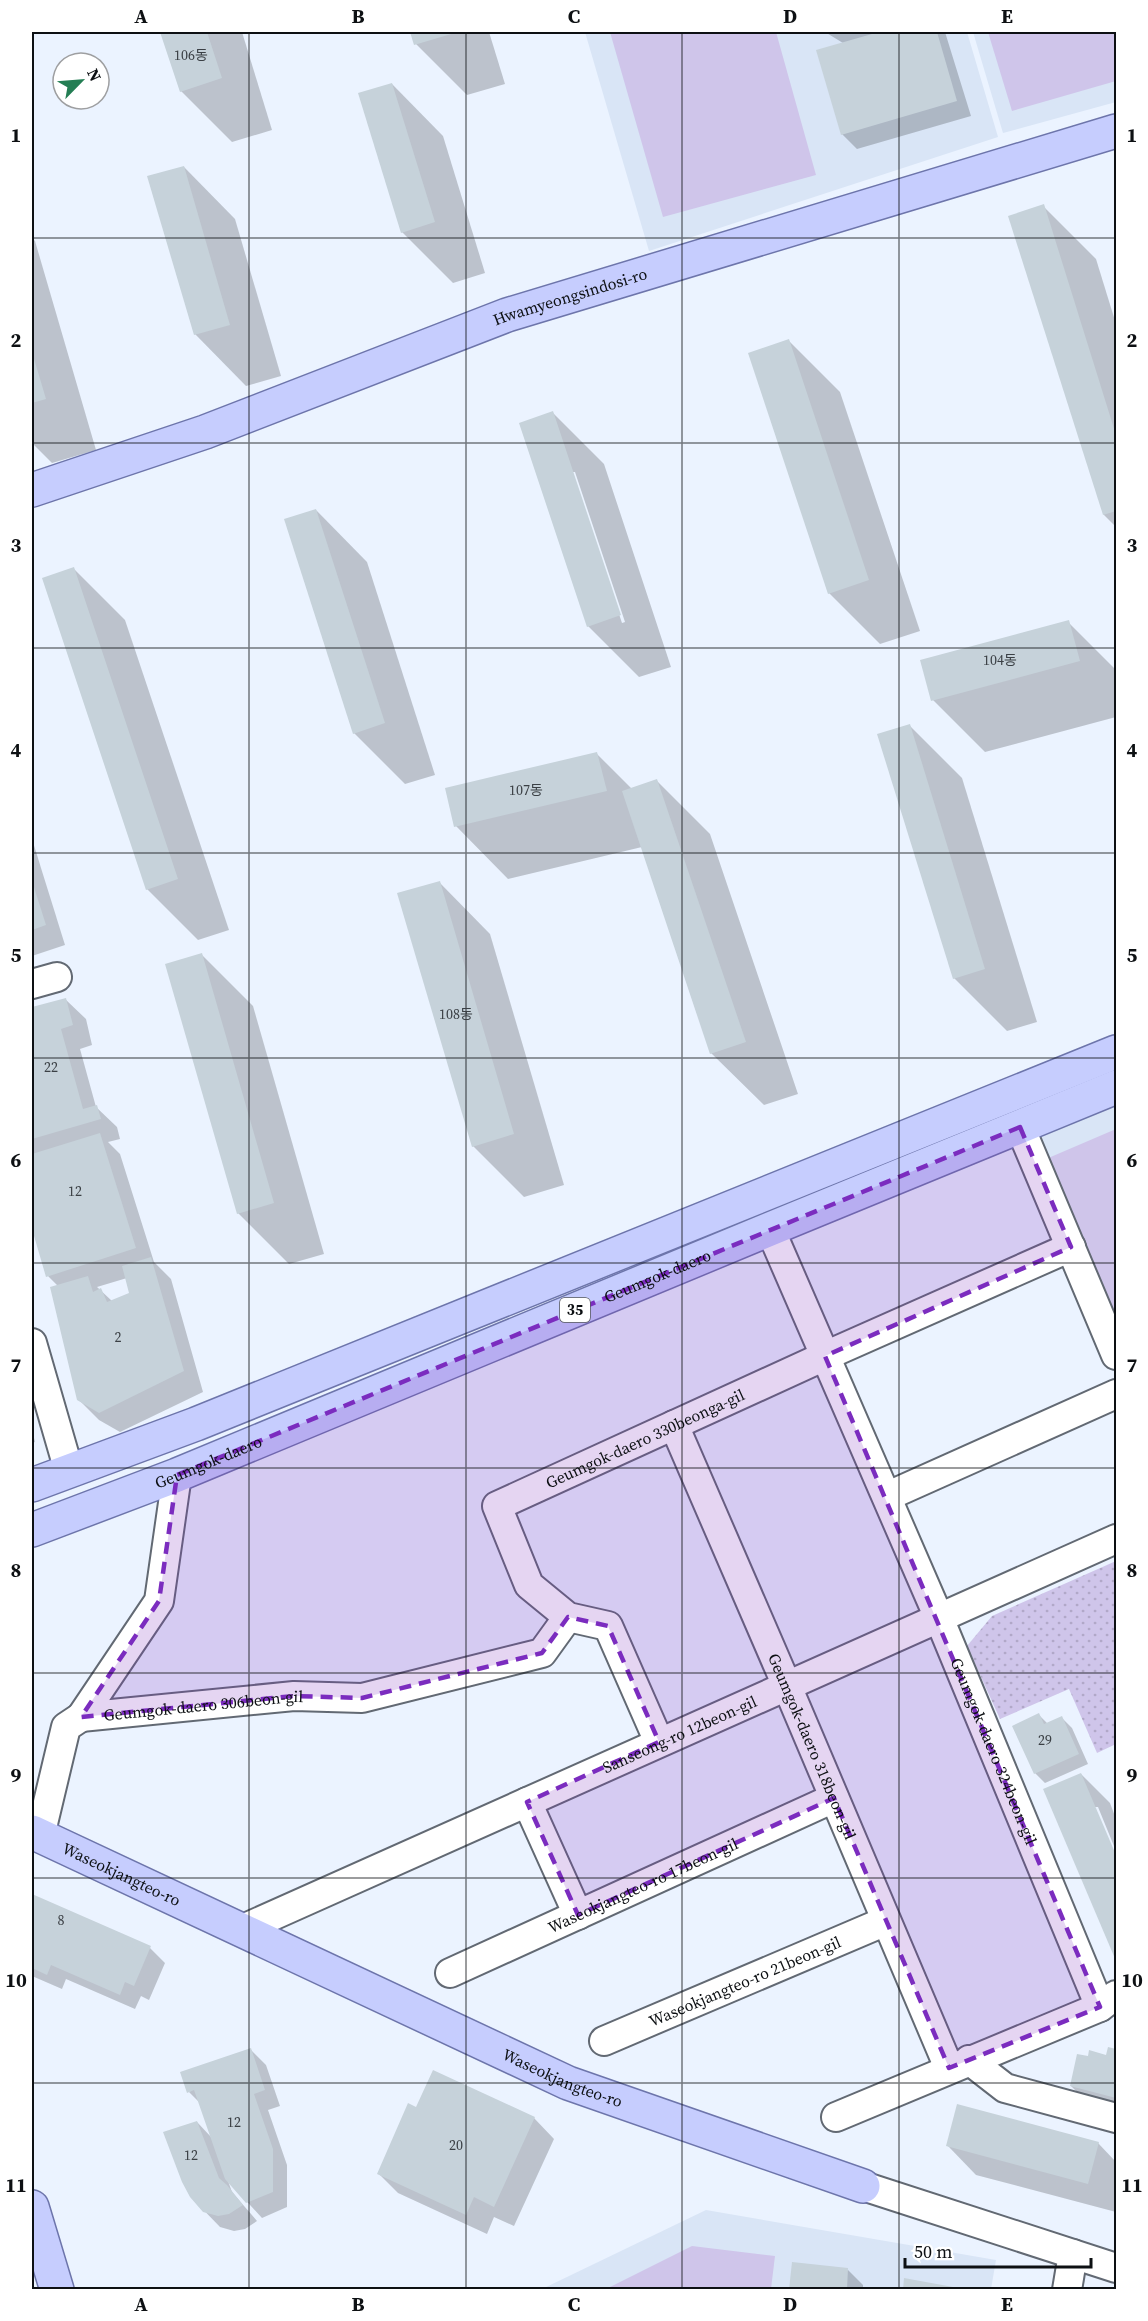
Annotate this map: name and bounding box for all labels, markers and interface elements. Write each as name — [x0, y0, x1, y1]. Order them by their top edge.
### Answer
text: A — [134, 2, 148, 30]
text: B — [351, 2, 365, 30]
text: C — [568, 2, 580, 30]
text: D — [783, 2, 797, 30]
text: E — [1001, 2, 1013, 30]
house number: 106동 — [174, 45, 208, 65]
north arrow — [51, 51, 111, 111]
text: N — [82, 65, 107, 85]
text: 1 — [11, 121, 21, 149]
text: 1 — [1127, 121, 1137, 149]
street label: Hwamyeongsindosi-ro — [490, 262, 650, 330]
text: 2 — [11, 326, 22, 354]
text: 2 — [1127, 326, 1138, 354]
text: 3 — [11, 531, 22, 559]
text: 3 — [1127, 531, 1138, 559]
house number: 104동 — [983, 650, 1017, 670]
text: 4 — [11, 736, 22, 764]
text: 4 — [1127, 736, 1138, 764]
house number: 107동 — [509, 780, 543, 800]
text: 5 — [11, 941, 22, 969]
text: 5 — [1127, 941, 1138, 969]
house number: 108동 — [439, 1004, 473, 1024]
house number: 22 — [44, 1057, 58, 1077]
text: 6 — [11, 1146, 22, 1174]
text: 6 — [1127, 1146, 1138, 1174]
house number: 12 — [68, 1181, 82, 1201]
street label: Geumgok-daero — [600, 1244, 714, 1308]
road number: 35 — [560, 1298, 590, 1322]
house number: 2 — [115, 1327, 122, 1347]
text: 7 — [11, 1351, 22, 1379]
text: 7 — [1127, 1351, 1138, 1379]
street label: Geumgok-daero 330beonga-gil — [542, 1383, 748, 1493]
street label: Geumgok-daero — [152, 1430, 265, 1493]
text: 8 — [11, 1556, 21, 1584]
text: 8 — [1127, 1556, 1137, 1584]
street label: Geumgok-daero 318beon-gil — [763, 1650, 862, 1843]
street label: Geumgok-daero 324beon-gil — [946, 1654, 1043, 1848]
street label: Geumgok-daero 306beon-gil — [103, 1685, 304, 1726]
street label: Sanseong-ro 12beon-gil — [599, 1690, 760, 1778]
house number: 29 — [1038, 1730, 1052, 1750]
text: 9 — [11, 1761, 22, 1789]
text: 9 — [1127, 1761, 1138, 1789]
street label: Waseokjangteo-ro 17beon-gil — [544, 1832, 742, 1938]
street label: Waseokjangteo-ro — [59, 1837, 185, 1911]
house number: 8 — [58, 1910, 65, 1930]
street label: Waseokjangteo-ro 21beon-gil — [645, 1930, 844, 2032]
text: 10 — [5, 1966, 27, 1994]
text: 10 — [1121, 1966, 1143, 1994]
street label: Waseokjangteo-ro — [499, 2043, 626, 2112]
house number: 12 — [227, 2112, 241, 2132]
house number: 20 — [449, 2135, 463, 2155]
house number: 12 — [184, 2145, 198, 2165]
text: 11 — [5, 2171, 27, 2199]
text: 11 — [1121, 2171, 1143, 2199]
scale bar — [905, 2231, 1091, 2269]
text: 50 m — [914, 2239, 952, 2264]
text: A — [134, 2290, 148, 2318]
text: B — [351, 2290, 365, 2318]
text: C — [568, 2290, 580, 2318]
text: D — [783, 2290, 797, 2318]
text: E — [1001, 2290, 1013, 2318]

